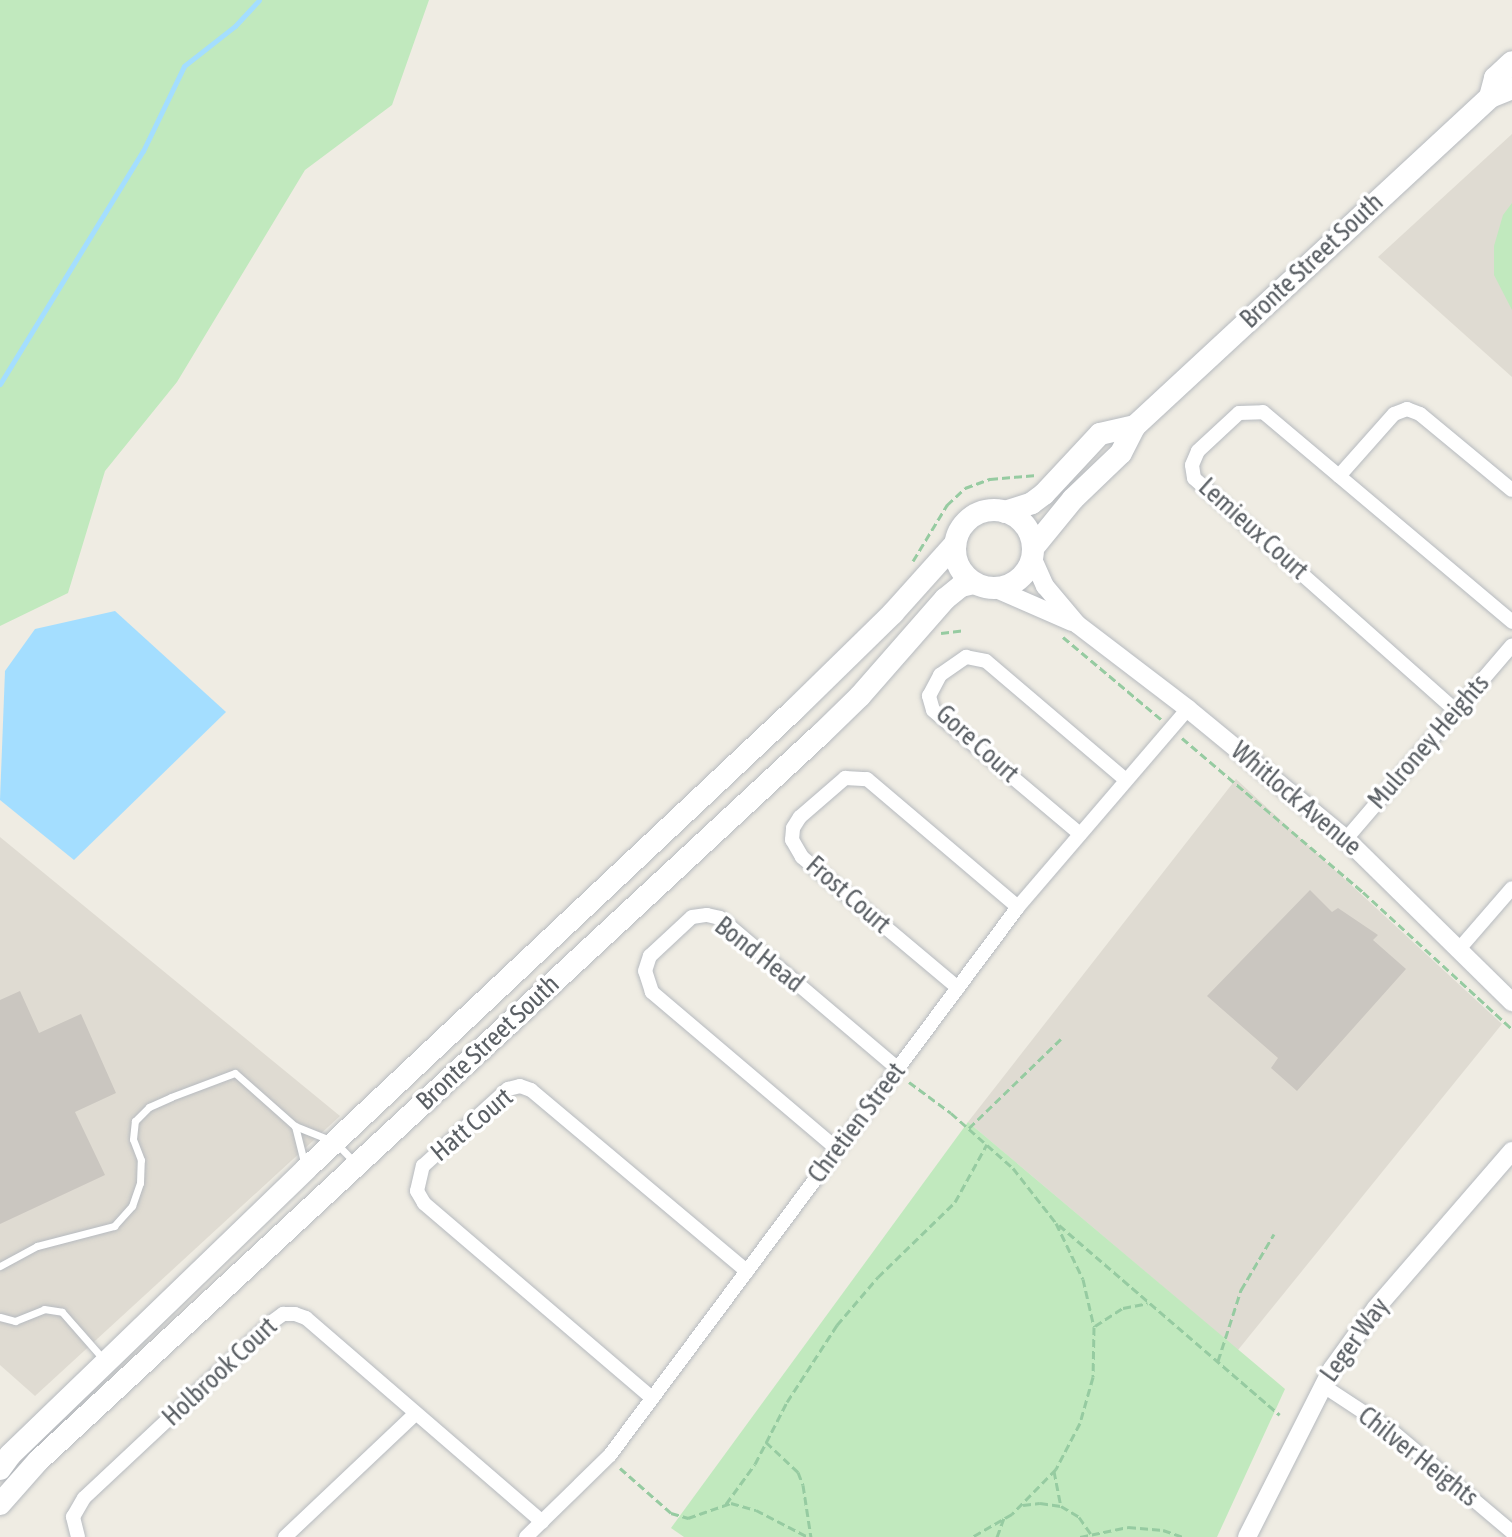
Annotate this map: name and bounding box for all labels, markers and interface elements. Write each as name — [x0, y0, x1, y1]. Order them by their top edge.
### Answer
street label: Bronte Street South — [1234, 187, 1390, 335]
street label: Lemieux Court — [1192, 472, 1314, 586]
street label: Mulroney Heights — [1362, 668, 1496, 816]
street label: Gore Court — [929, 699, 1025, 789]
street label: Whitlock Avenue — [1225, 736, 1367, 862]
street label: Frost Court — [799, 850, 897, 940]
street label: Bond Head — [708, 911, 810, 999]
street label: Bronte Street South — [410, 969, 566, 1117]
street label: Chretien Street — [802, 1057, 912, 1189]
street label: Hatt Court — [425, 1082, 519, 1168]
street label: Leger Way — [1314, 1292, 1396, 1388]
street label: Holbrook Court — [156, 1311, 284, 1433]
street label: Chilver Heights — [1352, 1400, 1484, 1514]

